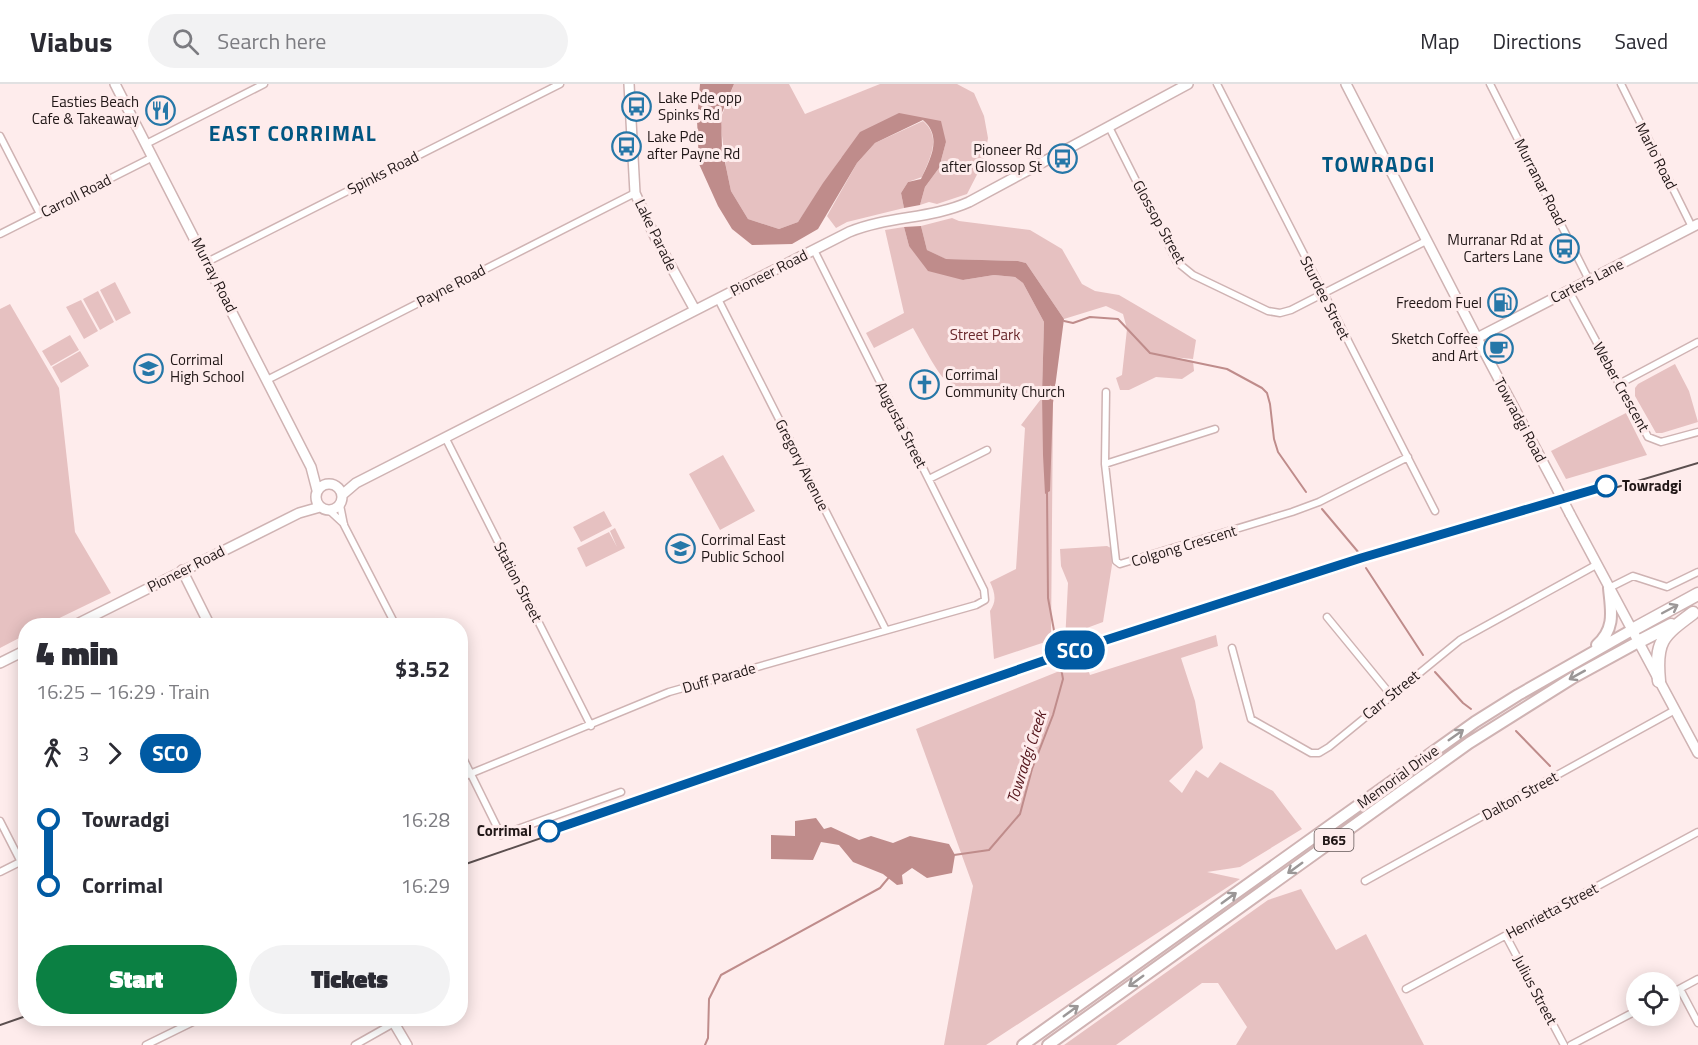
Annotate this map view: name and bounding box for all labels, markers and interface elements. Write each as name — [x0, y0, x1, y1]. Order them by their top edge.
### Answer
search box — [148, 14, 568, 68]
text: Viabus — [30, 20, 112, 63]
text: Search here — [217, 24, 326, 58]
icon: search — [169, 25, 202, 58]
text: Map — [1420, 25, 1460, 57]
text: Directions — [1493, 25, 1582, 57]
text: Saved — [1615, 25, 1668, 57]
place label: Lake Pde opp Spinks Rd — [658, 86, 742, 126]
place label: Easties Beach Cafe & Takeaway — [32, 90, 139, 130]
bus stop icon: Lake Pde opp Spinks Rd — [621, 91, 653, 123]
restaurant icon: Easties Beach Cafe & Takeaway — [144, 95, 176, 127]
district label: EAST CORRIMAL — [209, 117, 377, 149]
street label: Marlo Road — [1630, 118, 1683, 193]
place label: Lake Pde after Payne Rd — [647, 125, 740, 165]
bus stop icon: Lake Pde after Payne Rd — [610, 130, 642, 162]
street label: Murranar Road — [1509, 134, 1572, 229]
place label: Pioneer Rd after Glossop St — [941, 138, 1043, 178]
bus stop icon: Pioneer Rd after Glossop St — [1047, 143, 1079, 175]
street label: Spinks Road — [343, 145, 422, 200]
district label: TOWRADGI — [1322, 148, 1436, 180]
street label: Carroll Road — [36, 168, 115, 223]
street label: Glossop Street — [1127, 176, 1192, 268]
street label: Lake Parade — [629, 195, 684, 274]
place label: Murranar Rd at Carters Lane — [1447, 228, 1544, 268]
street label: Murray Road — [186, 233, 243, 316]
bus stop icon: Murranar Rd at Carters Lane — [1548, 233, 1580, 265]
street label: Pioneer Road — [726, 243, 812, 302]
street label: Sturdee Street — [1294, 252, 1357, 344]
street label: Carters Lane — [1546, 252, 1627, 309]
street label: Payne Road — [412, 258, 489, 313]
fuel station icon: Freedom Fuel — [1487, 287, 1519, 319]
place label: Freedom Fuel — [1396, 291, 1482, 314]
park label: Street Park — [950, 323, 1020, 346]
place label: Sketch Coffee and Art — [1391, 327, 1479, 367]
cafe icon: Sketch Coffee and Art — [1483, 332, 1515, 364]
street label: Weber Crescent — [1587, 338, 1656, 436]
place label: Corrimal High School — [170, 348, 245, 388]
school or university icon: Corrimal High School — [133, 353, 165, 385]
place label: Corrimal Community Church — [945, 363, 1065, 403]
church icon: Corrimal Community Church — [908, 368, 940, 400]
street label: Towradgi Road — [1488, 373, 1552, 466]
street label: Augusta Street — [870, 378, 933, 473]
street label: Gregory Avenue — [769, 415, 835, 515]
place label: Towradgi — [1622, 474, 1682, 497]
marker: Towradgi — [1595, 475, 1617, 497]
street label: Colgong Crescent — [1128, 518, 1240, 572]
place label: Corrimal East Public School — [701, 528, 786, 568]
school or university icon: Corrimal East Public School — [664, 533, 696, 565]
street label: Station Street — [488, 538, 549, 627]
street label: Pioneer Road — [143, 539, 229, 598]
one-way arrow — [1661, 603, 1679, 614]
text: 4 min — [36, 628, 118, 678]
line badge: SCO — [1040, 630, 1110, 670]
text: SCO — [1057, 634, 1093, 666]
text: $3.52 — [395, 652, 450, 686]
street label: Duff Parade — [679, 656, 758, 699]
street label: Carr Street — [1357, 664, 1425, 725]
one-way arrow — [1569, 669, 1586, 681]
text: 16:25 – 16:29 · Train — [36, 676, 210, 707]
water label: Towradgi Creek — [1000, 706, 1053, 806]
one-way arrow — [1448, 729, 1464, 741]
icon: walk — [36, 737, 69, 770]
icon: forward — [98, 737, 131, 770]
text: SCO — [152, 737, 189, 769]
text: 3 — [78, 738, 89, 769]
street label: Memorial Drive — [1352, 739, 1443, 814]
street label: Dalton Street — [1478, 765, 1563, 826]
text: Towradgi — [82, 802, 170, 836]
text: 16:28 — [401, 804, 450, 835]
place label: Corrimal — [477, 819, 532, 842]
marker: Corrimal — [538, 820, 560, 842]
road number: B65 — [1314, 829, 1354, 851]
one-way arrow — [1287, 862, 1304, 874]
text: Corrimal — [82, 868, 163, 902]
text: 16:29 — [401, 870, 450, 901]
street label: Henrietta Street — [1501, 876, 1603, 945]
one-way arrow — [1221, 891, 1237, 904]
button: Start — [36, 945, 237, 1014]
button: Tickets — [249, 945, 450, 1014]
street label: Julius Street — [1507, 951, 1564, 1029]
map controls — [1626, 972, 1680, 1026]
button: locate — [1626, 972, 1680, 1026]
one-way arrow — [1129, 975, 1145, 987]
one-way arrow — [1062, 1005, 1078, 1017]

